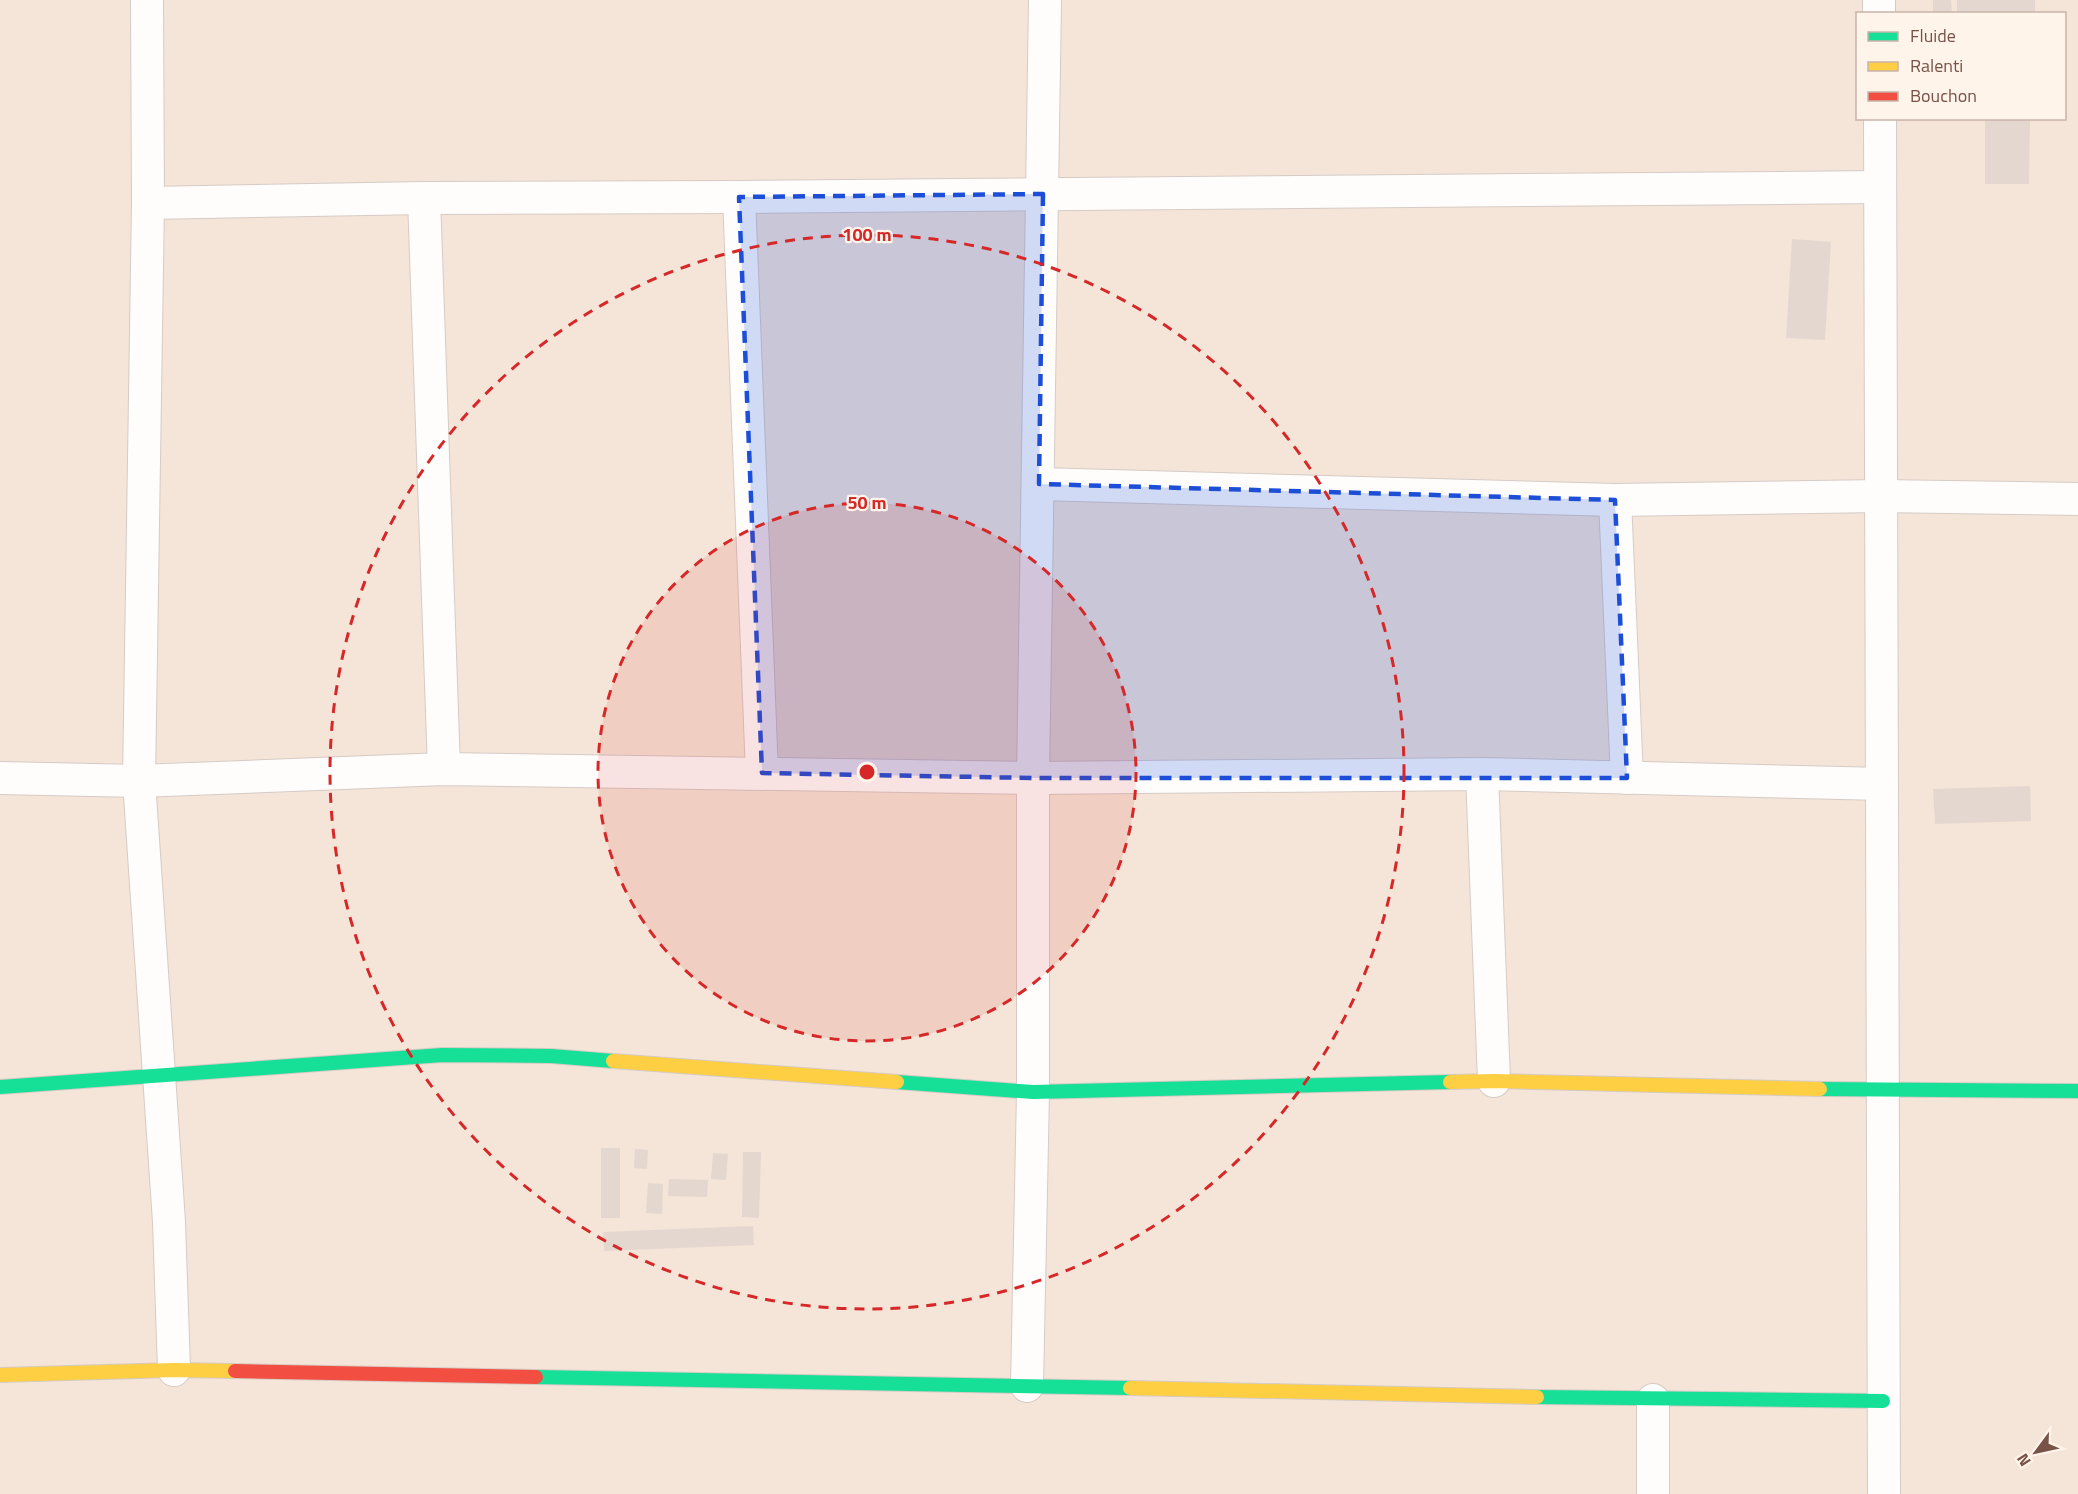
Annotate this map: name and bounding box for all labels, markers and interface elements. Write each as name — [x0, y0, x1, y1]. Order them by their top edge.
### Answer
legend — [1856, 12, 2066, 120]
text: Fluide — [1910, 22, 1956, 49]
text: Ralenti — [1910, 52, 1963, 79]
text: Bouchon — [1910, 82, 1977, 109]
text: 100 m — [842, 221, 892, 248]
text: 50 m — [847, 489, 887, 516]
centre of rings — [857, 762, 877, 782]
north arrow — [2006, 1422, 2066, 1482]
text: N — [2010, 1449, 2037, 1471]

